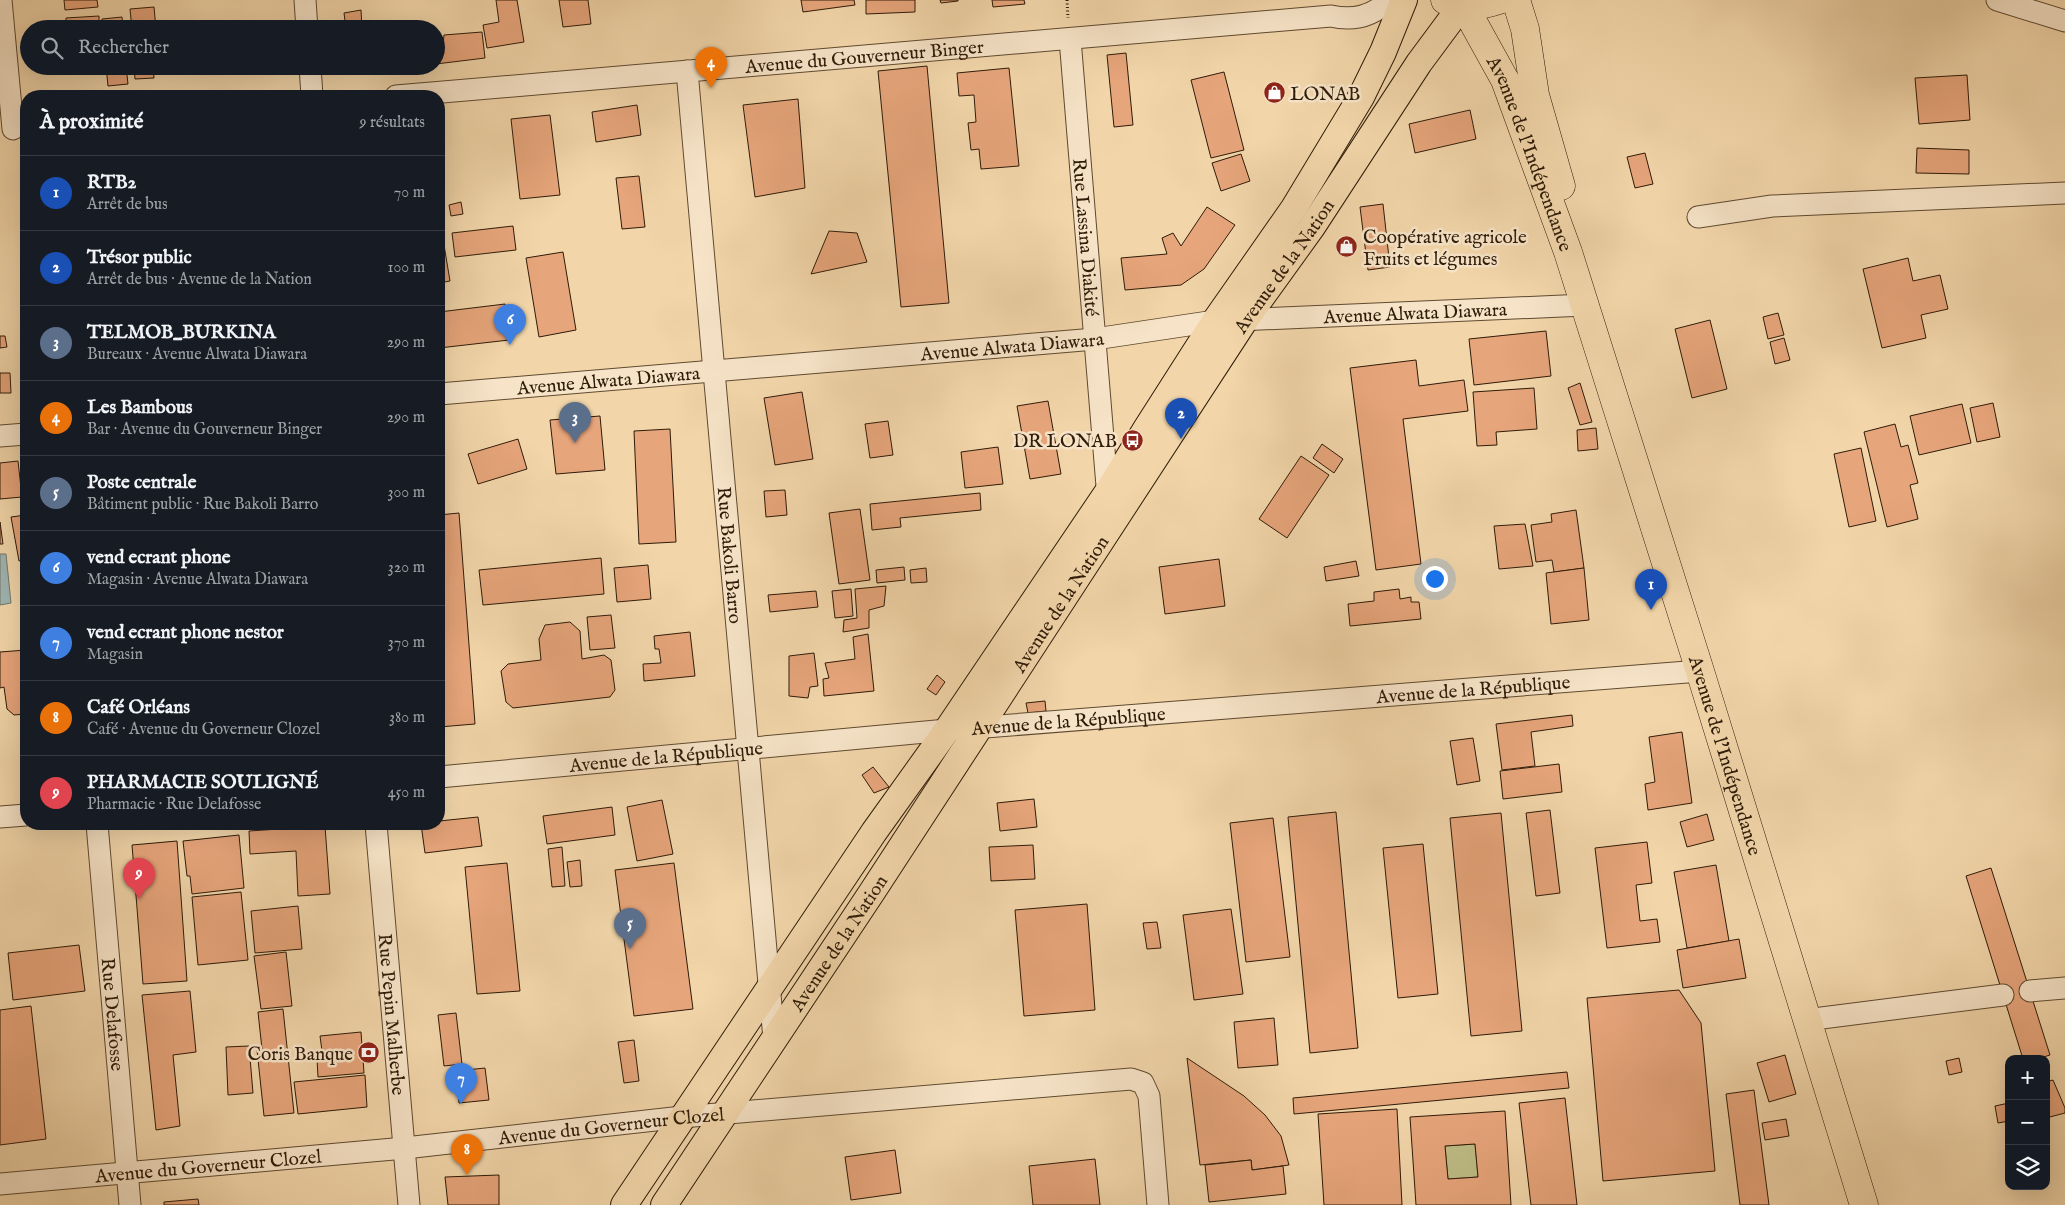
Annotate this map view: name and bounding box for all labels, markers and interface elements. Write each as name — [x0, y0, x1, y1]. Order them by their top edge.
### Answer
search box — [20, 20, 445, 75]
icon: search — [38, 34, 66, 62]
text: Rechercher — [78, 36, 169, 60]
street label: Avenue du Gouverneur Binger — [743, 36, 985, 80]
pin: 4 — [695, 47, 727, 88]
street label: Avenue de l'Indépendance — [1480, 51, 1577, 255]
shop icon: LONAB — [1262, 81, 1286, 105]
place label: LONAB — [1290, 83, 1360, 107]
text: À proximité — [40, 109, 143, 136]
text: 9 résultats — [359, 113, 425, 133]
street label: Rue Lassina Diakité — [1066, 157, 1103, 318]
text: RTB2 — [87, 171, 136, 195]
text: 1 — [53, 183, 59, 203]
text: 70 m — [394, 183, 425, 203]
text: Arrêt de bus — [87, 195, 168, 215]
street label: Avenue de la Nation — [1229, 195, 1341, 339]
place label: Coopérative agricole Fruits et légumes — [1363, 226, 1527, 272]
shop icon: Coopérative agricole Fruits et légumes — [1335, 235, 1359, 259]
text: Trésor public — [87, 246, 192, 270]
text: 2 — [52, 258, 60, 278]
text: 100 m — [388, 258, 425, 278]
text: Arrêt de bus · Avenue de la Nation — [87, 270, 312, 290]
street label: Avenue Alwata Diawara — [1322, 298, 1508, 330]
pin: 6 — [494, 304, 526, 345]
text: TELMOB_BURKINA — [87, 321, 276, 345]
street label: Avenue Alwata Diawara — [919, 328, 1106, 368]
text: 3 — [53, 333, 59, 353]
text: 290 m — [387, 333, 425, 353]
text: Bureaux · Avenue Alwata Diawara — [87, 345, 307, 365]
street label: Avenue Alwata Diawara — [515, 362, 702, 402]
text: Les Bambous — [87, 396, 192, 420]
pin: 2 — [1165, 398, 1197, 439]
pin: 3 — [559, 402, 591, 443]
text: 4 — [52, 408, 60, 428]
text: 290 m — [387, 408, 425, 428]
text: Bar · Avenue du Gouverneur Binger — [87, 420, 322, 440]
bus stop icon: DR LONAB — [1121, 428, 1145, 452]
place label: DR LONAB — [1013, 430, 1117, 454]
text: Poste centrale — [87, 471, 196, 495]
text: 5 — [53, 483, 59, 503]
text: 300 m — [387, 483, 425, 503]
street label: Rue Bakoli Barro — [710, 486, 747, 625]
text: Bâtiment public · Rue Bakoli Barro — [87, 495, 318, 515]
street label: Avenue de la Nation — [1008, 532, 1115, 679]
text: vend ecrant phone — [87, 546, 231, 570]
text: 6 — [53, 558, 59, 578]
text: 320 m — [388, 558, 425, 578]
your location — [1422, 566, 1448, 592]
pin: 1 — [1635, 569, 1667, 610]
text: Magasin · Avenue Alwata Diawara — [87, 570, 308, 590]
text: vend ecrant phone nestor — [87, 621, 284, 645]
text: 7 — [52, 633, 60, 653]
text: 370 m — [388, 633, 425, 653]
text: Magasin — [87, 645, 143, 665]
street label: Avenue de l'Indépendance — [1682, 652, 1766, 859]
street label: Avenue de la République — [1375, 671, 1571, 710]
text: Café Orléans — [87, 696, 190, 720]
street label: Avenue de la République — [970, 703, 1167, 742]
text: 8 — [53, 708, 59, 728]
text: 380 m — [389, 708, 425, 728]
text: Café · Avenue du Governeur Clozel — [87, 720, 320, 740]
street label: Avenue de la République — [567, 737, 764, 779]
text: PHARMACIE SOULIGNÉ — [87, 771, 318, 795]
text: 9 — [53, 783, 59, 803]
text: 450 m — [388, 783, 425, 803]
text: Pharmacie · Rue Delafosse — [87, 795, 261, 815]
pin: 9 — [123, 858, 155, 899]
street label: Avenue de la Nation — [785, 871, 894, 1017]
pin: 5 — [614, 908, 646, 949]
street label: Rue Pepin Malherbe — [372, 933, 409, 1097]
street label: Rue Delafosse — [95, 957, 128, 1072]
bank icon: Coris Banque — [357, 1041, 381, 1065]
place label: Coris Banque — [247, 1043, 353, 1067]
map controls — [2005, 1055, 2050, 1190]
button: + — [2005, 1055, 2050, 1100]
pin: 7 — [445, 1063, 477, 1104]
button: − — [2005, 1100, 2050, 1145]
street label: Avenue du Governeur Clozel — [496, 1103, 726, 1152]
pin: 8 — [451, 1134, 483, 1175]
street label: Avenue du Governeur Clozel — [93, 1145, 323, 1190]
button: layers — [2005, 1145, 2050, 1190]

